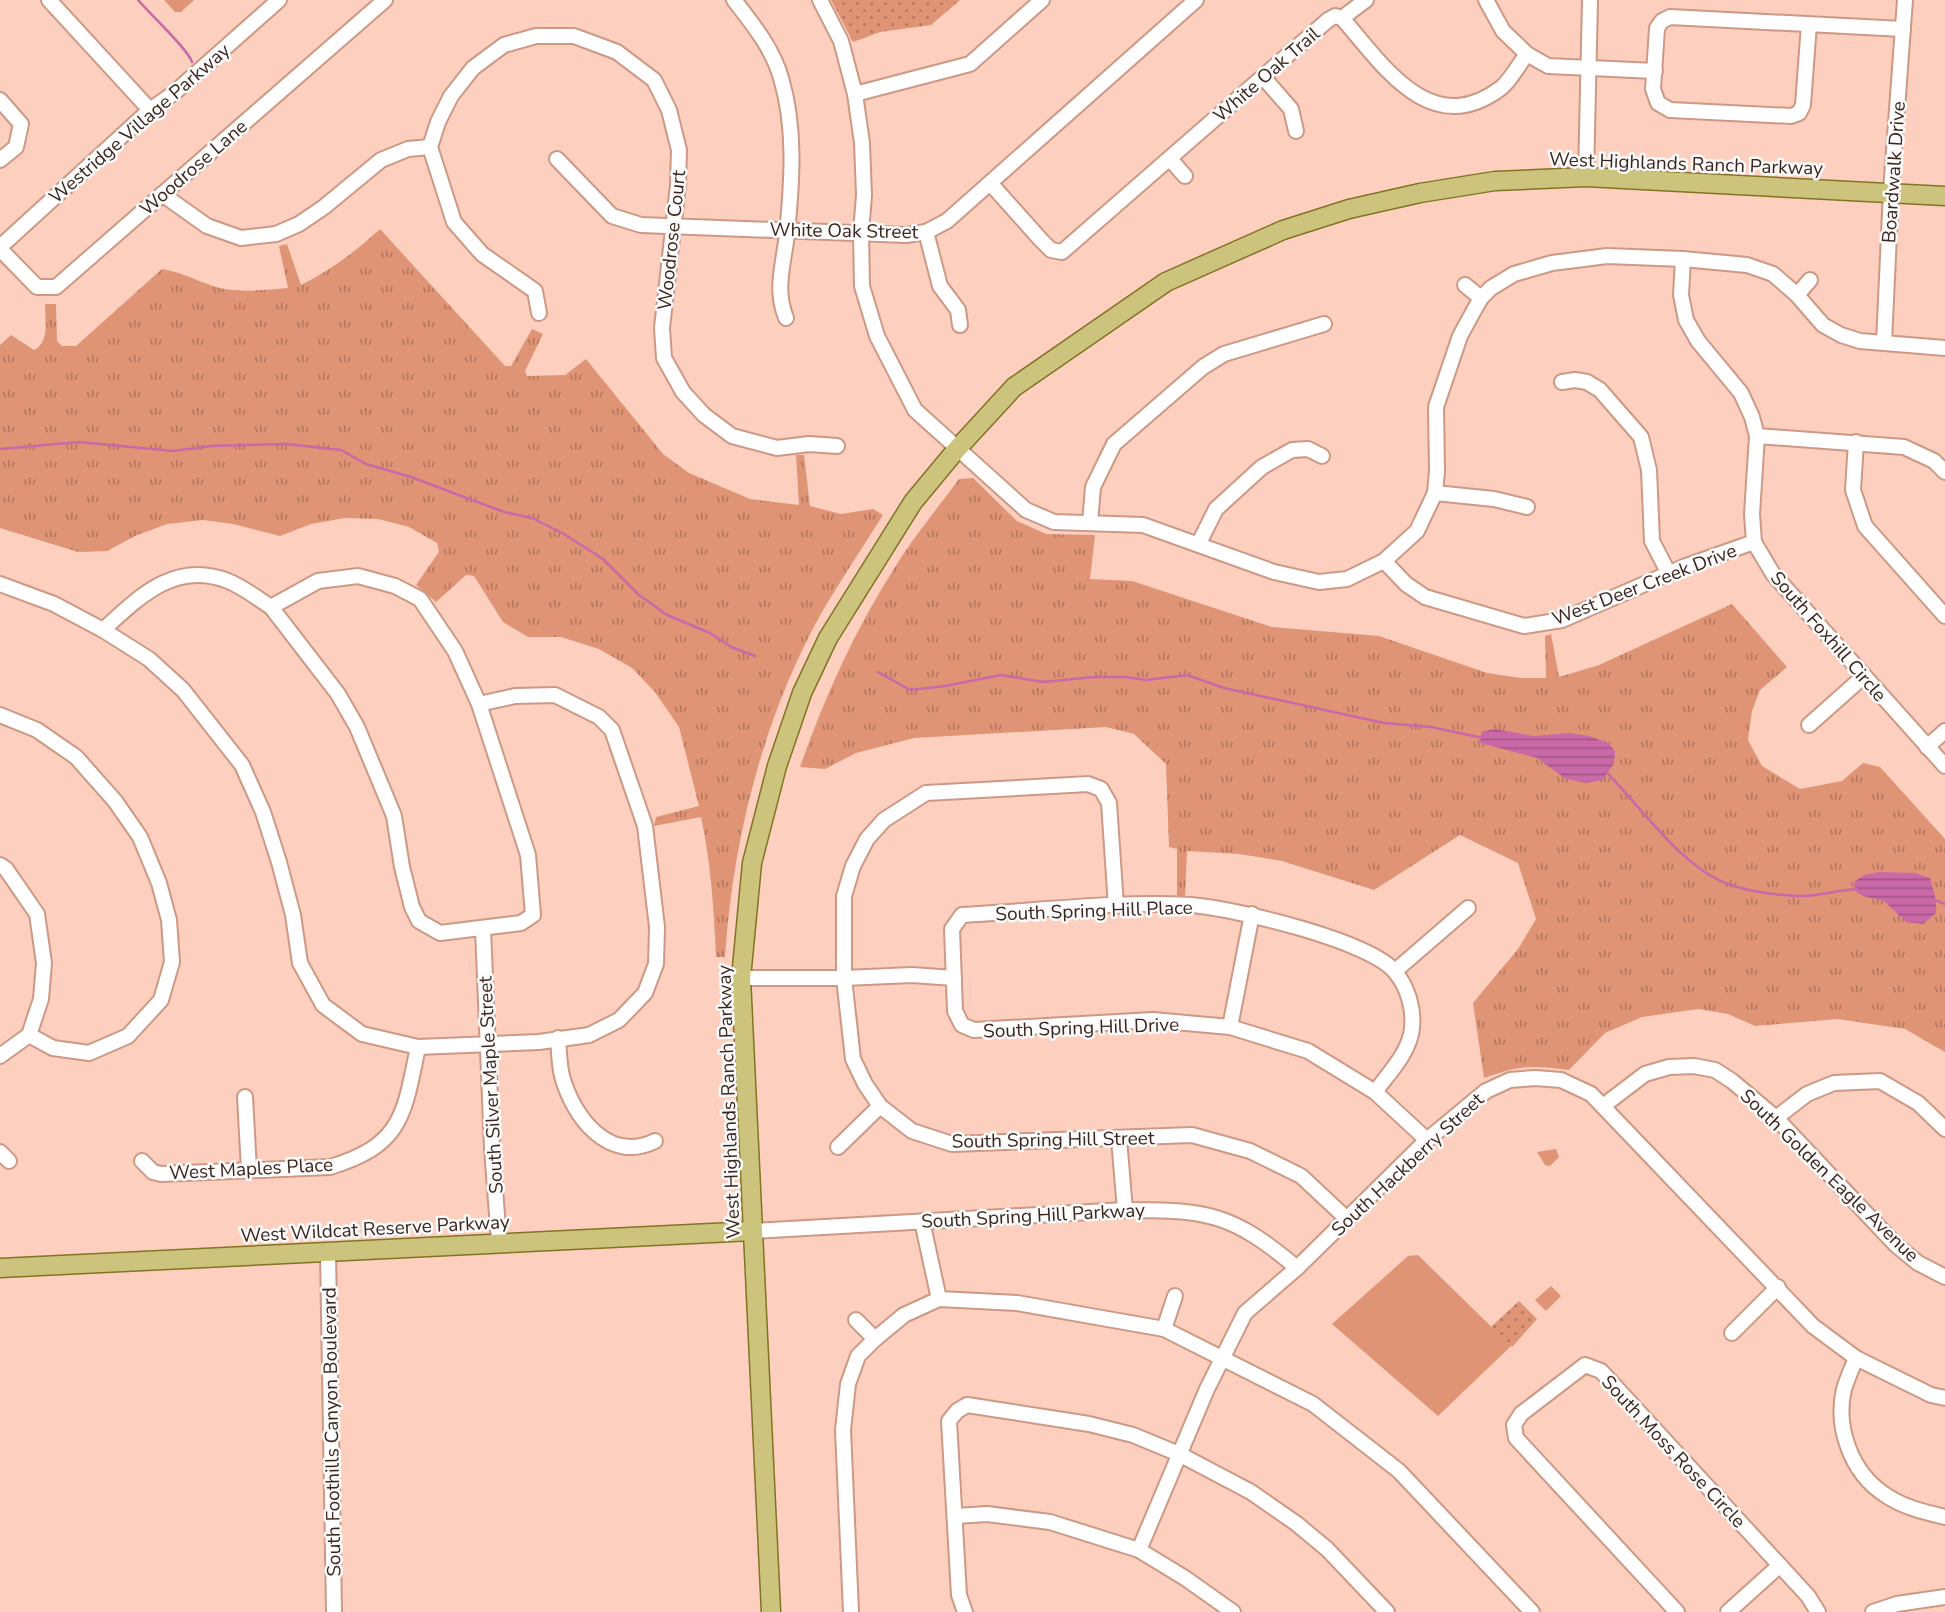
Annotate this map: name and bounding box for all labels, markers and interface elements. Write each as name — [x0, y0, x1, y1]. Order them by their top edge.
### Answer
street label: White Oak Trail — [1208, 21, 1326, 128]
street label: Westridge Village Parkway — [44, 38, 236, 210]
street label: Boardwalk Drive — [1876, 100, 1912, 244]
street label: Woodrose Lane — [134, 114, 253, 222]
street label: West Highlands Ranch Parkway — [1549, 146, 1824, 182]
street label: Woodrose Court — [652, 168, 692, 311]
street label: White Oak Street — [770, 217, 919, 245]
street label: West Deer Creek Drive — [1548, 538, 1740, 632]
street label: South Foxhill Circle — [1764, 566, 1892, 708]
street label: South Spring Hill Place — [995, 895, 1193, 927]
street label: West Highlands Ranch Parkway — [711, 964, 747, 1239]
street label: South Silver Maple Street — [472, 975, 510, 1194]
street label: South Spring Hill Drive — [983, 1012, 1179, 1044]
street label: South Golden Eagle Avenue — [1734, 1083, 1924, 1268]
street label: South Hackberry Street — [1326, 1087, 1490, 1242]
street label: South Spring Hill Street — [951, 1125, 1155, 1155]
street label: West Maples Place — [168, 1152, 334, 1186]
street label: South Spring Hill Parkway — [920, 1197, 1146, 1235]
street label: West Wildcat Reserve Parkway — [240, 1209, 511, 1249]
street label: South Foothills Canyon Boulevard — [316, 1287, 348, 1577]
street label: South Moss Rose Circle — [1595, 1369, 1751, 1534]

